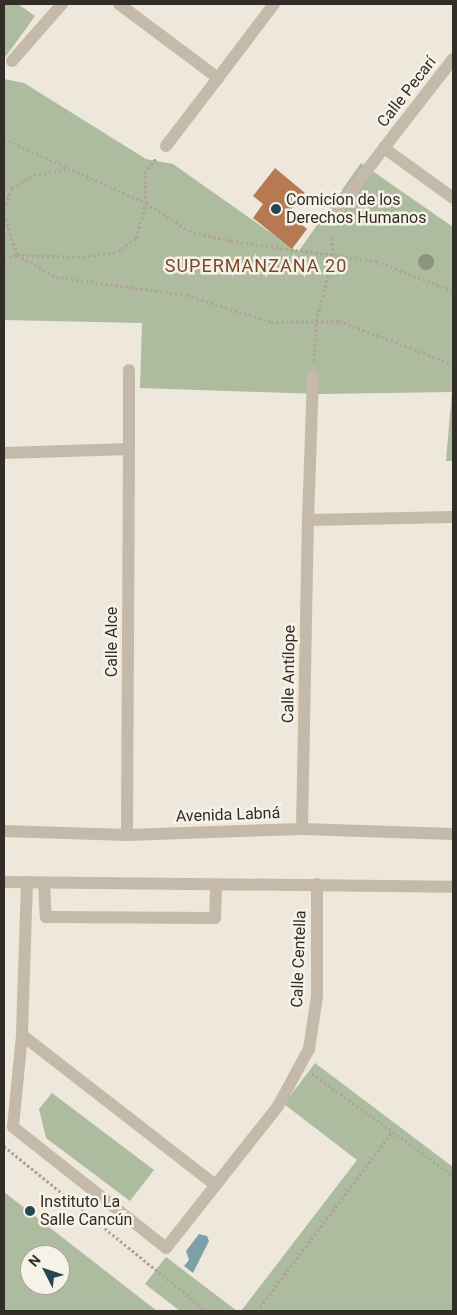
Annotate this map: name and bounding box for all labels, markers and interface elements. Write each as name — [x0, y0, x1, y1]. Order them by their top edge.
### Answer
street label: Calle Pecarí — [373, 53, 441, 131]
place label: Comicíon de los Derechos Humanos — [286, 190, 426, 228]
marker: Comicíon de los Derechos Humanos — [270, 203, 282, 215]
district label: SUPERMANZANA 20 — [163, 255, 349, 277]
street label: Calle Alce — [102, 607, 122, 677]
street label: Calle Antílope — [279, 625, 299, 723]
street label: Avenida Labná — [175, 804, 281, 826]
street label: Calle Centella — [288, 910, 310, 1008]
place label: Instituto La Salle Cancún — [40, 1192, 132, 1230]
marker: Instituto La Salle Cancún — [24, 1205, 36, 1217]
north arrow — [20, 1245, 70, 1295]
text: N — [25, 1252, 44, 1270]

